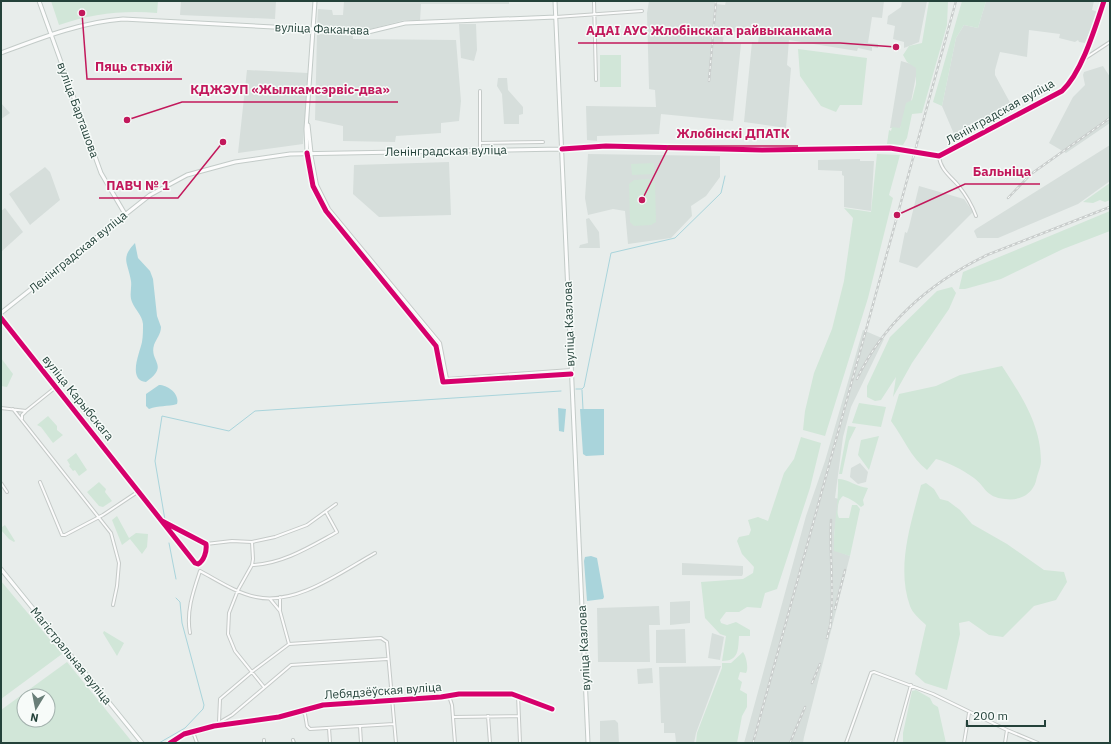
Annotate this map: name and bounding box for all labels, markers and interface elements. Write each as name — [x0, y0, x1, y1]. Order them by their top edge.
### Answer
callout: АДАІ АУС Жлобінскага райвыканкама — [578, 18, 840, 43]
street label: вуліца Факанава — [275, 19, 370, 38]
text: АДАІ АУС Жлобінскага райвыканкама — [586, 22, 832, 39]
callout: Пяць стыхій — [87, 54, 182, 79]
text: Пяць стыхій — [95, 58, 173, 75]
street label: вуліца Барташова — [54, 60, 103, 160]
street label: Ленінградская вуліца — [943, 75, 1057, 148]
callout: КДЖЭУП «Жылкамсэрвіс-два» — [182, 77, 398, 102]
text: КДЖЭУП «Жылкамсэрвіс-два» — [190, 81, 390, 98]
callout: Жлобінскі ДПАТК — [669, 121, 798, 146]
text: Жлобінскі ДПАТК — [677, 125, 790, 142]
street label: Ленінградская вуліца — [385, 142, 508, 159]
callout: Бальніца — [965, 159, 1040, 184]
text: Бальніца — [973, 163, 1031, 180]
callout: ПАВЧ № 1 — [99, 173, 178, 198]
text: ПАВЧ № 1 — [106, 177, 170, 194]
street label: Ленінградская вуліца — [26, 207, 130, 296]
street label: вуліца Казлова — [559, 280, 577, 367]
street label: вуліца Карыбскага — [39, 352, 118, 444]
street label: Магістральная вуліца — [27, 604, 116, 708]
street label: вуліца Казлова — [574, 604, 593, 691]
street label: Лебядзёўская вуліца — [324, 679, 443, 702]
north arrow — [16, 688, 56, 728]
scale bar — [967, 702, 1045, 728]
text: 200 m — [973, 708, 1008, 723]
text: N — [29, 710, 39, 725]

